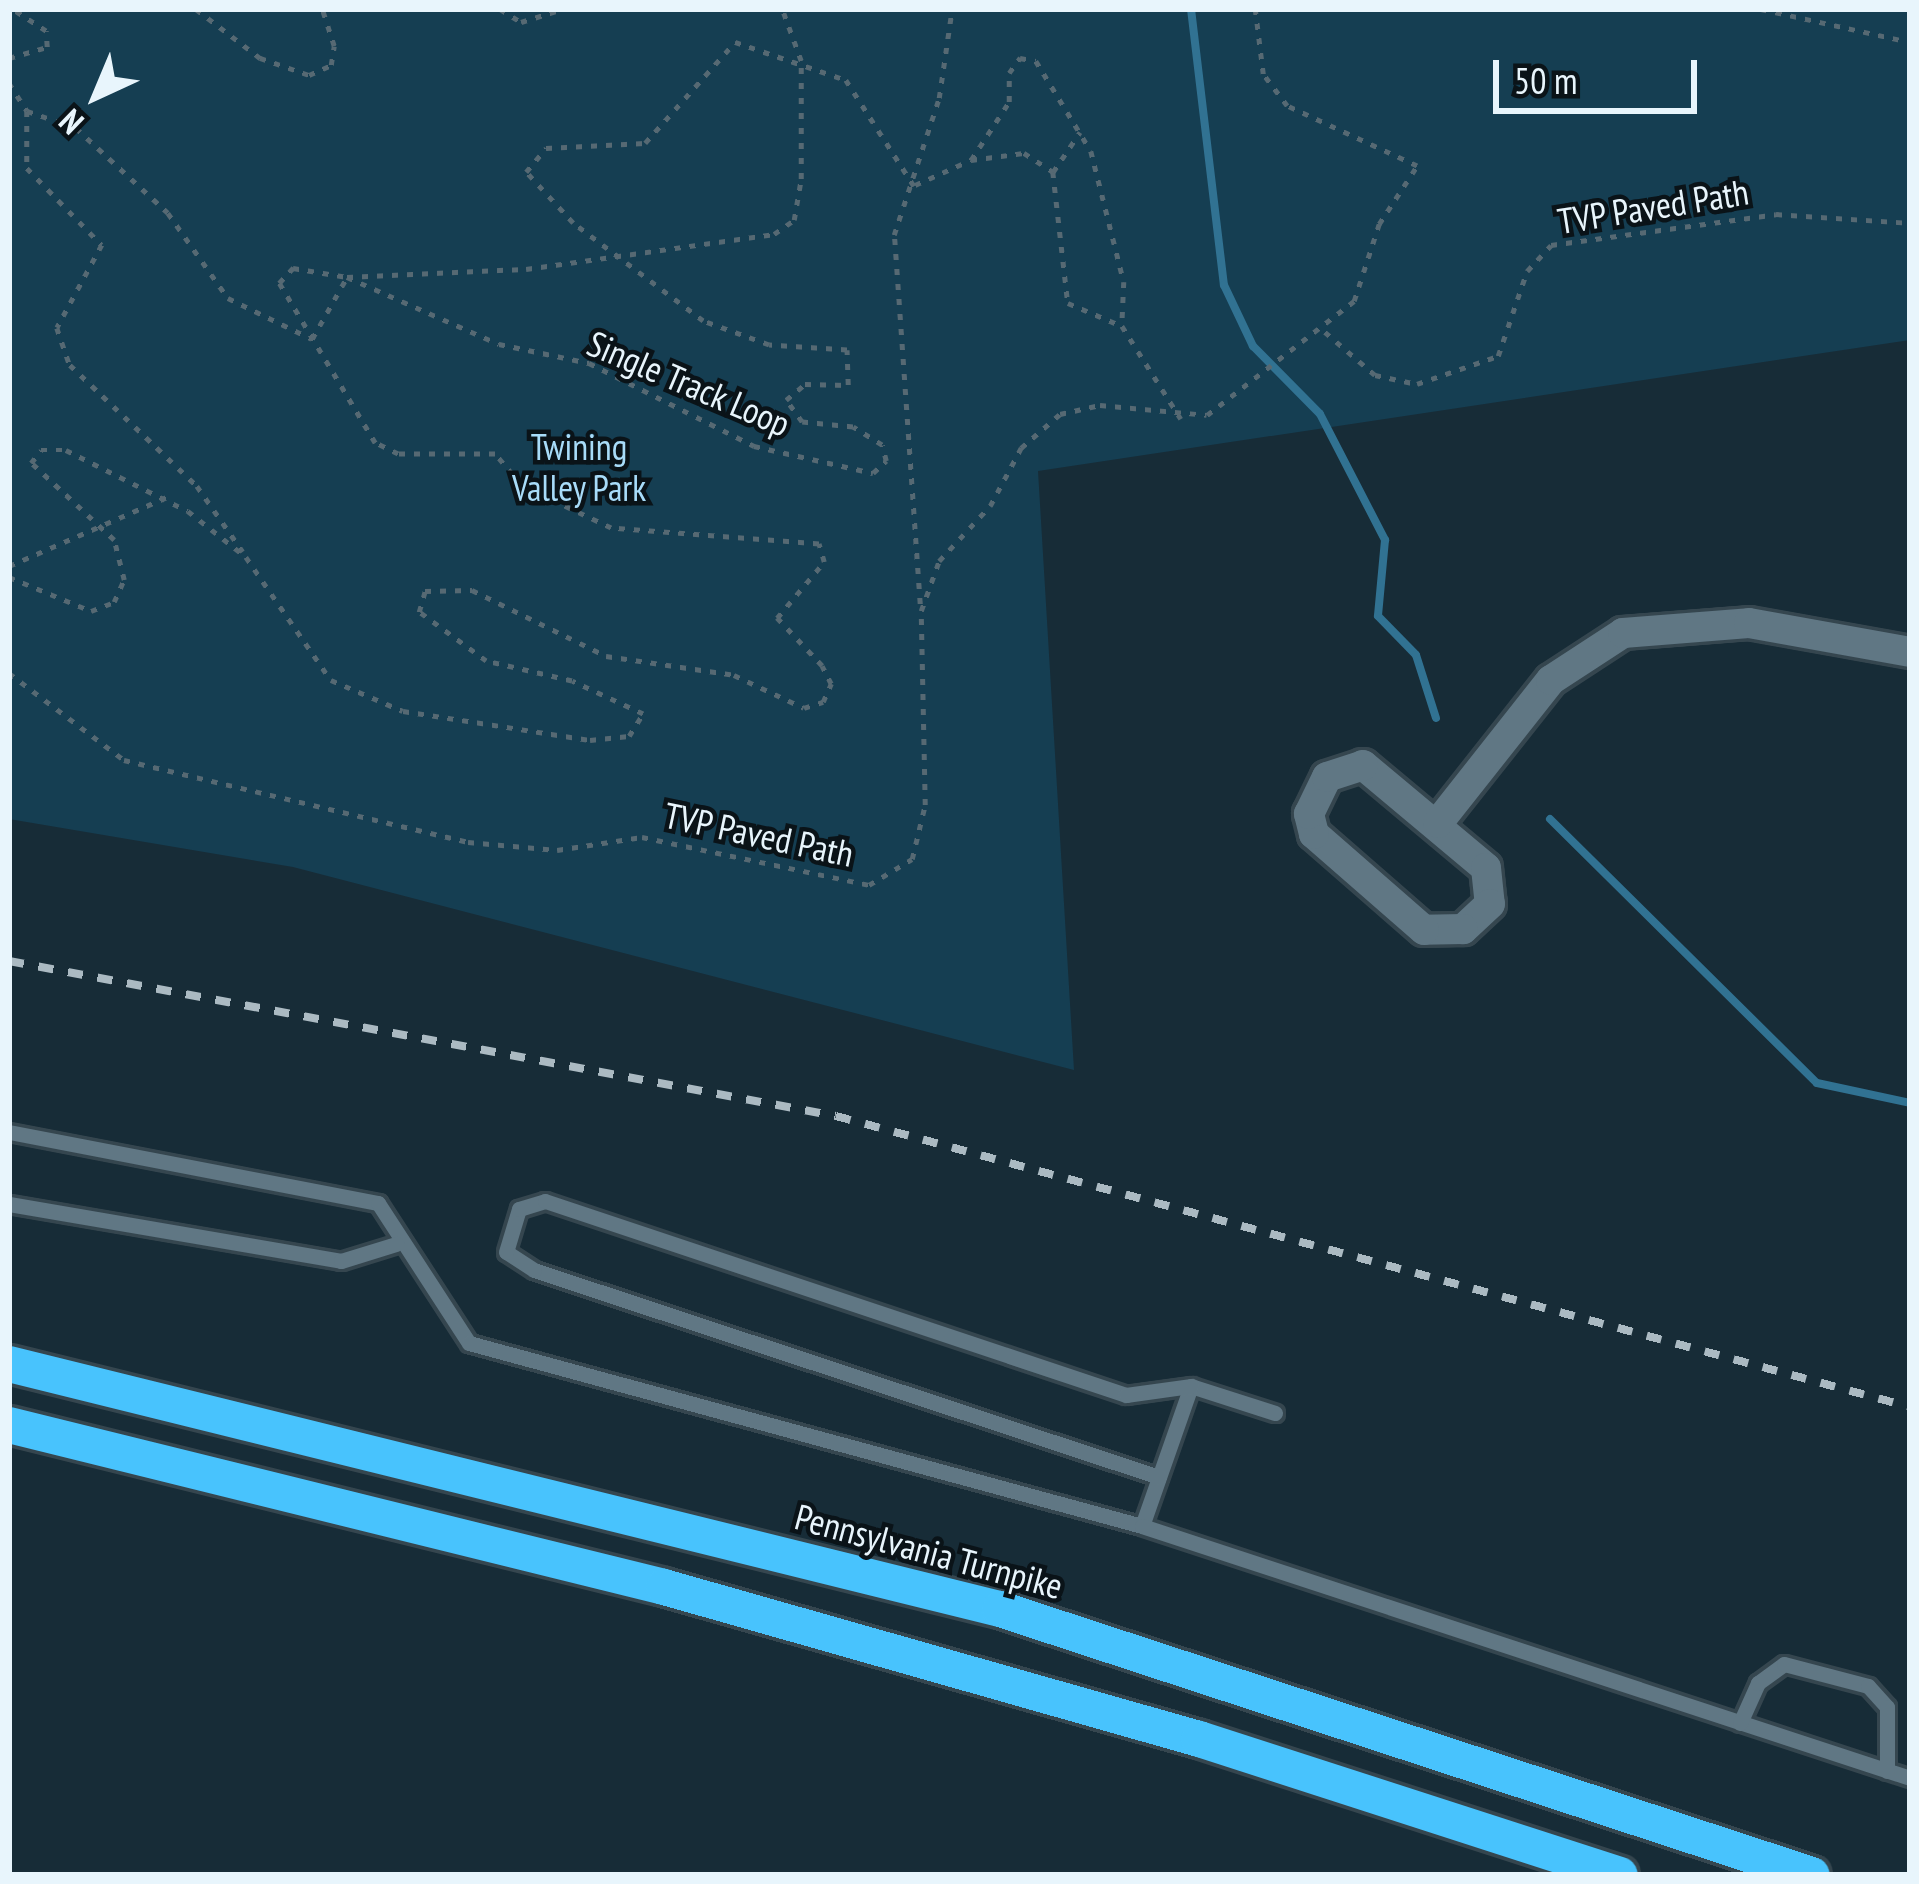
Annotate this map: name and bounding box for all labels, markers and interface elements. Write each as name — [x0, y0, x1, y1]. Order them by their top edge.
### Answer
north arrow — [36, 36, 156, 156]
scale bar — [1499, 36, 1703, 110]
text: 50 m — [1514, 57, 1577, 104]
text: N — [49, 101, 92, 144]
street label: TVP Paved Path — [1554, 170, 1752, 242]
street label: Single Track Loop — [581, 321, 797, 445]
park label: Twining Valley Park — [511, 424, 647, 509]
street label: TVP Paved Path — [660, 793, 858, 875]
street label: Pennsylvania Turnpike — [790, 1494, 1068, 1608]

